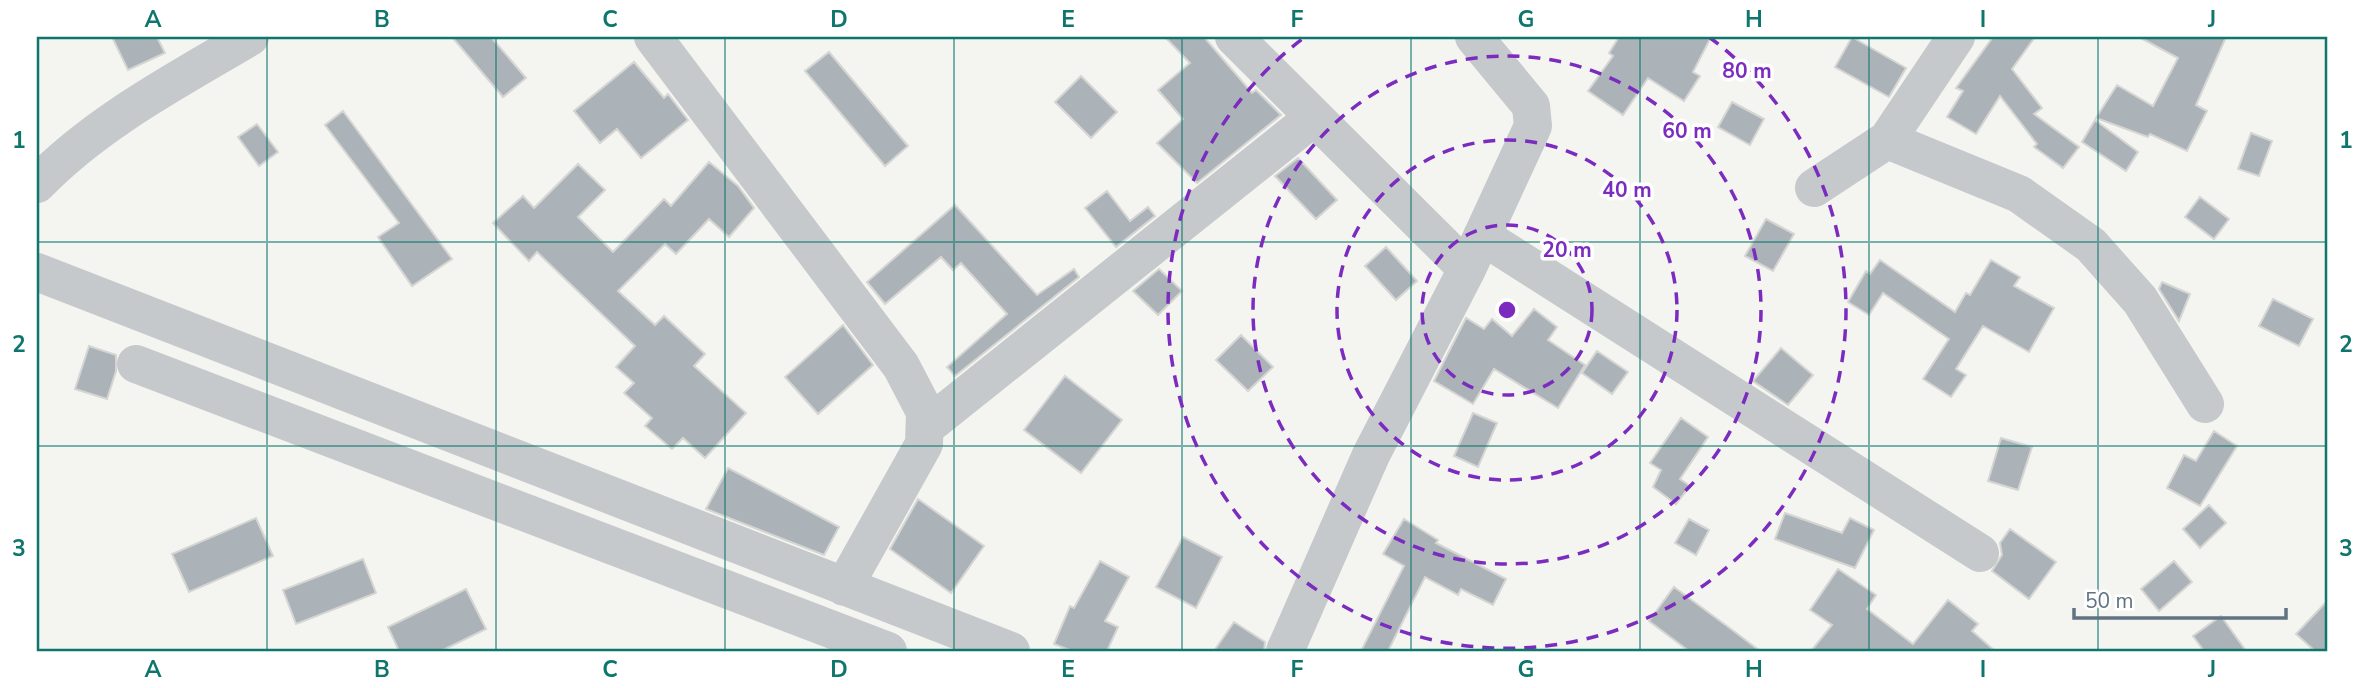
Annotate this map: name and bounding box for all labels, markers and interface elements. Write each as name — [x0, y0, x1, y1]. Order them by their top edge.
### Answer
text: A — [144, 4, 162, 35]
text: B — [374, 4, 390, 35]
text: C — [602, 4, 618, 35]
text: D — [830, 4, 848, 35]
text: E — [1061, 4, 1075, 35]
text: F — [1291, 4, 1304, 35]
text: G — [1518, 4, 1534, 35]
text: H — [1745, 4, 1763, 35]
text: I — [1980, 4, 1986, 35]
text: J — [2207, 4, 2216, 35]
text: 80 m — [1722, 57, 1772, 85]
text: 60 m — [1662, 117, 1712, 145]
text: 1 — [12, 125, 26, 156]
text: 1 — [2339, 125, 2353, 156]
text: 40 m — [1602, 176, 1652, 204]
text: 20 m — [1542, 236, 1592, 264]
centre of rings — [1495, 298, 1519, 322]
text: 2 — [12, 329, 26, 360]
text: 2 — [2339, 329, 2353, 360]
text: 3 — [12, 533, 26, 564]
text: 3 — [2339, 533, 2353, 564]
scale bar — [2074, 576, 2286, 620]
text: 50 m — [2085, 587, 2134, 615]
text: A — [144, 654, 162, 685]
text: B — [374, 654, 390, 685]
text: C — [602, 654, 618, 685]
text: D — [830, 654, 848, 685]
text: E — [1061, 654, 1075, 685]
text: F — [1291, 654, 1304, 685]
text: G — [1518, 654, 1534, 685]
text: H — [1745, 654, 1763, 685]
text: I — [1980, 654, 1986, 685]
text: J — [2207, 654, 2216, 685]

